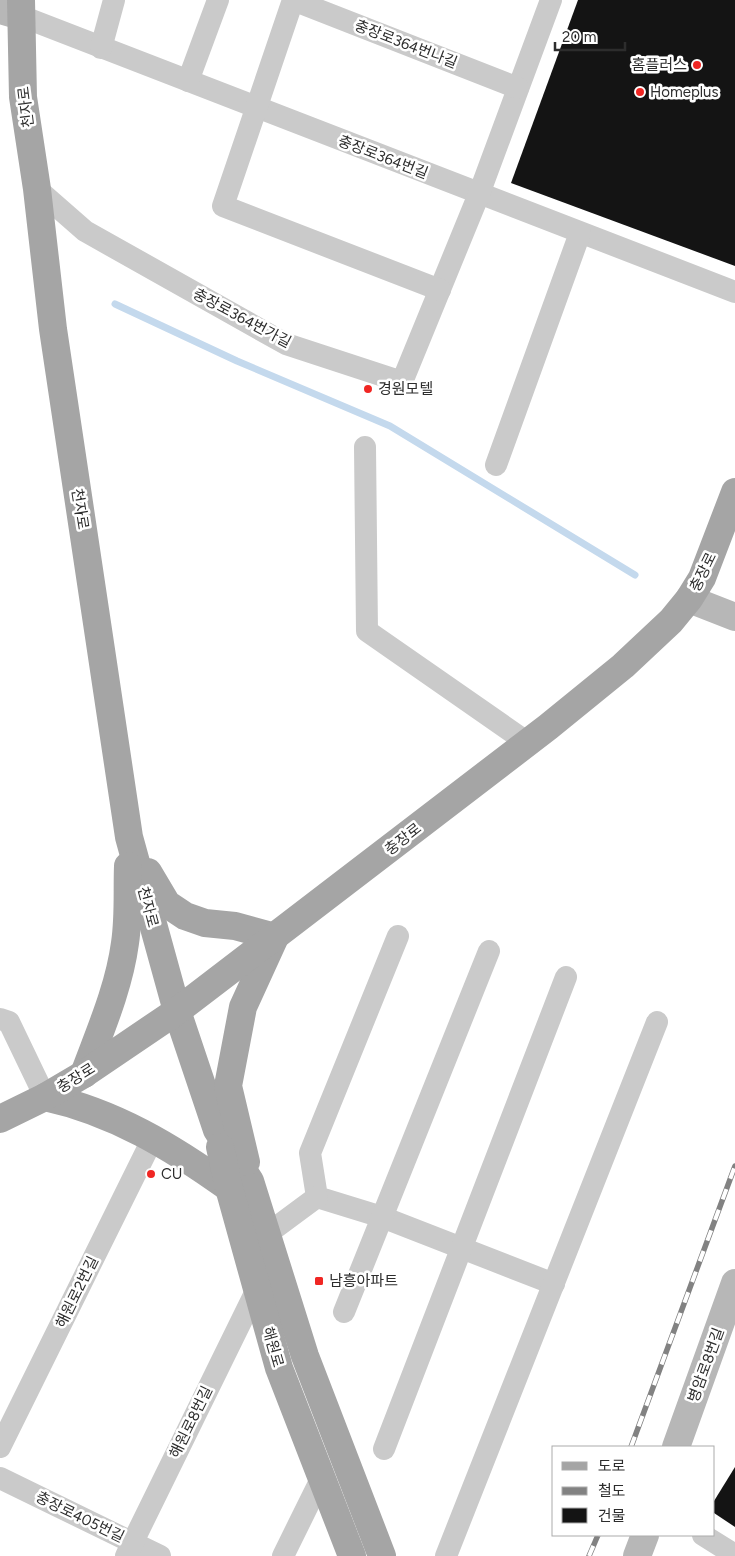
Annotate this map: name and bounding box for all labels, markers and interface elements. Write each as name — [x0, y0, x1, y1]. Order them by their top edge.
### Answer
street label: 충장로364번나길 — [352, 16, 460, 72]
scale bar — [555, 20, 625, 52]
text: 20 m — [562, 28, 596, 46]
place label: 홈플러스 — [632, 56, 687, 74]
marker: 홈플러스 — [691, 59, 703, 71]
place label: Homeplus — [650, 83, 718, 101]
street label: 천자로 — [15, 85, 37, 129]
marker: Homeplus — [634, 86, 646, 98]
street label: 충장로364번길 — [335, 132, 431, 182]
street label: 충장로364번가길 — [190, 285, 294, 351]
place label: 경원모텔 — [378, 380, 433, 398]
marker: 경원모텔 — [362, 383, 374, 395]
street label: 천자로 — [68, 487, 92, 531]
street label: 충장로 — [686, 549, 720, 595]
street label: 충장로 — [381, 819, 425, 859]
street label: 천자로 — [134, 885, 162, 929]
street label: 충장로 — [54, 1059, 98, 1097]
place label: CU — [161, 1165, 182, 1183]
marker: CU — [145, 1168, 157, 1180]
street label: 해원로2번길 — [52, 1253, 102, 1331]
place label: 남흥아파트 — [329, 1272, 398, 1290]
marker: 남흥아파트 — [313, 1275, 325, 1287]
street label: 해원로 — [259, 1325, 287, 1369]
street label: 병암로8번길 — [684, 1325, 728, 1405]
street label: 해원로8번길 — [166, 1383, 216, 1461]
legend — [552, 1446, 715, 1536]
text: 도로 — [598, 1457, 626, 1475]
text: 철도 — [598, 1482, 626, 1500]
street label: 충장로405번길 — [33, 1488, 127, 1546]
text: 건물 — [598, 1507, 626, 1525]

